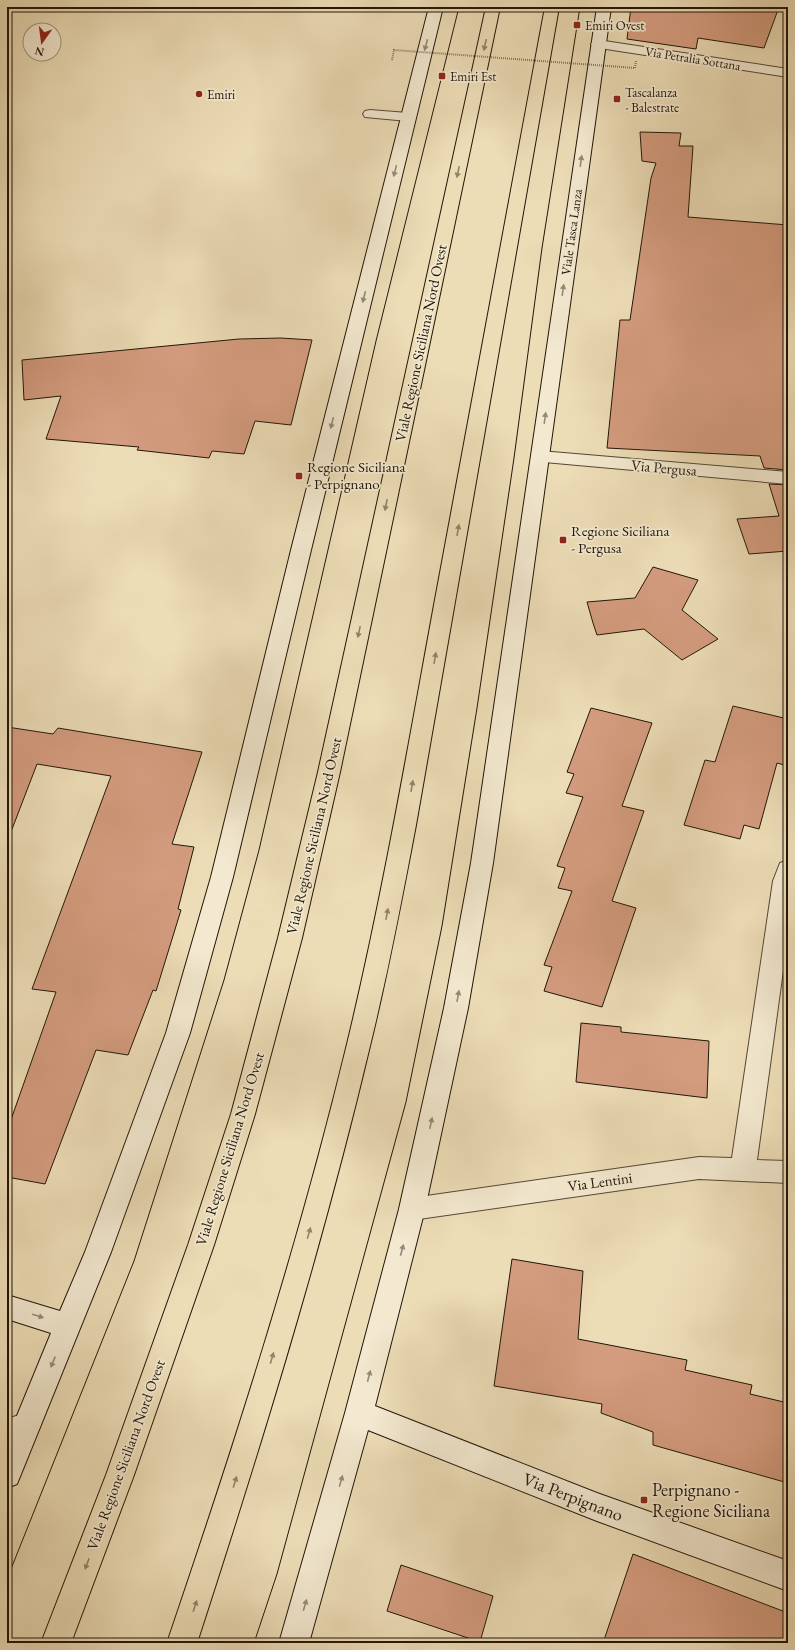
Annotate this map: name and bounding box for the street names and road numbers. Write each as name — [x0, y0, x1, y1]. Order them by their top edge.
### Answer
street label: Via Petralia Sottana — [644, 43, 743, 75]
street label: Viale Tasca Lanza — [557, 187, 586, 276]
street label: Viale Regione Siciliana Nord Ovest — [390, 242, 451, 443]
street label: Via Pergusa — [630, 455, 698, 480]
street label: Viale Regione Siciliana Nord Ovest — [282, 735, 345, 936]
street label: Viale Regione Siciliana Nord Ovest — [191, 1050, 268, 1248]
street label: Via Lentini — [566, 1168, 634, 1195]
street label: Viale Regione Siciliana Nord Ovest — [82, 1357, 169, 1553]
street label: Via Perpignano — [520, 1467, 627, 1526]

